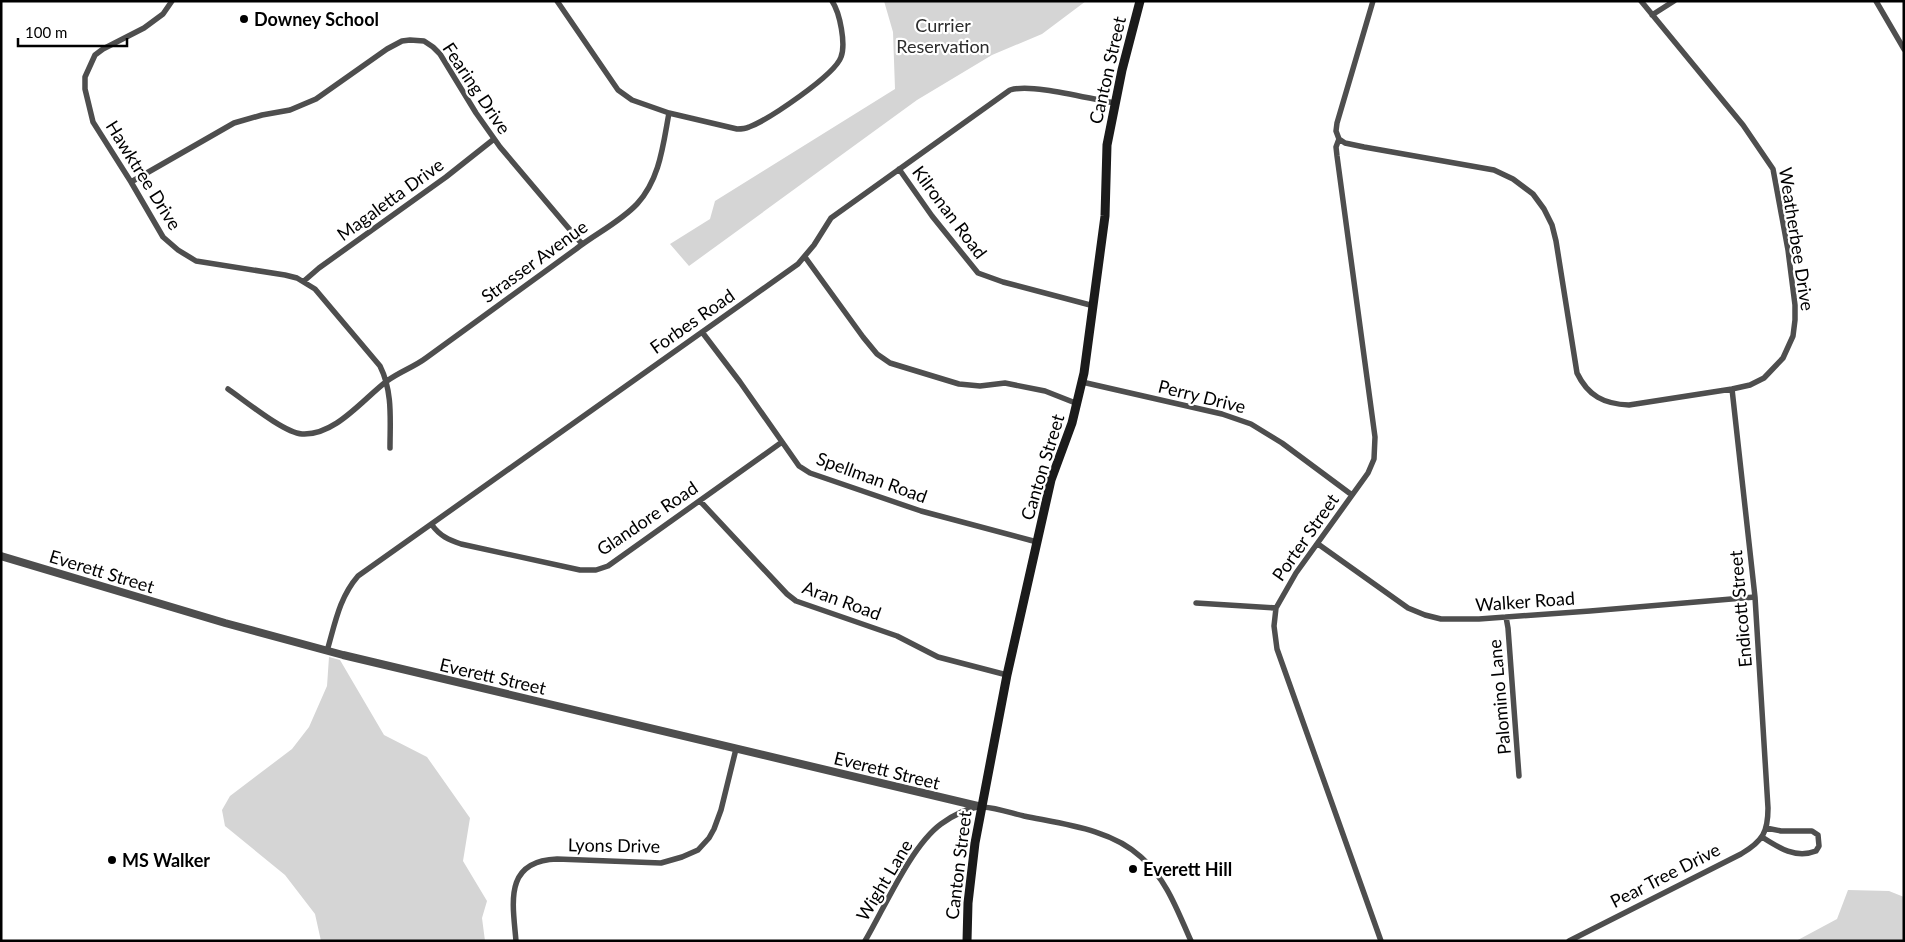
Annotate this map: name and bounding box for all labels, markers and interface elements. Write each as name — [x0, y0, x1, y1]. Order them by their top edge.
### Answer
place label: Downey School — [254, 8, 379, 30]
marker: Downey School — [238, 13, 250, 25]
park label: Currier Reservation — [896, 14, 990, 57]
street label: Canton Street — [1084, 14, 1130, 126]
scale bar — [18, 15, 126, 47]
text: 100 m — [25, 23, 67, 41]
street label: Fearing Drive — [438, 38, 516, 138]
street label: Hawktree Drive — [102, 116, 186, 234]
street label: Magaletta Drive — [333, 153, 447, 245]
street label: Kilronan Road — [908, 161, 992, 263]
street label: Weatherbee Drive — [1775, 166, 1819, 312]
street label: Strasser Avenue — [477, 215, 591, 307]
street label: Forbes Road — [646, 284, 738, 358]
street label: Perry Drive — [1156, 375, 1248, 417]
street label: Canton Street — [1015, 411, 1069, 523]
street label: Spellman Road — [814, 447, 930, 507]
street label: Glandore Road — [592, 476, 702, 560]
street label: Porter Street — [1267, 489, 1343, 585]
street label: Everett Street — [47, 545, 158, 598]
street label: Endicott Street — [1724, 549, 1756, 668]
street label: Aran Road — [800, 576, 884, 624]
street label: Walker Road — [1475, 587, 1575, 615]
street label: Palomino Lane — [1483, 638, 1515, 756]
street label: Everett Street — [438, 653, 549, 699]
street label: Everett Street — [832, 746, 943, 794]
street label: Canton Street — [940, 809, 976, 921]
street label: Lyons Drive — [568, 833, 660, 857]
street label: Wight Lane — [851, 835, 917, 925]
street label: Pear Tree Drive — [1606, 838, 1724, 912]
place label: MS Walker — [122, 849, 210, 871]
marker: MS Walker — [106, 854, 118, 866]
place label: Everett Hill — [1143, 858, 1232, 880]
marker: Everett Hill — [1127, 863, 1139, 875]

